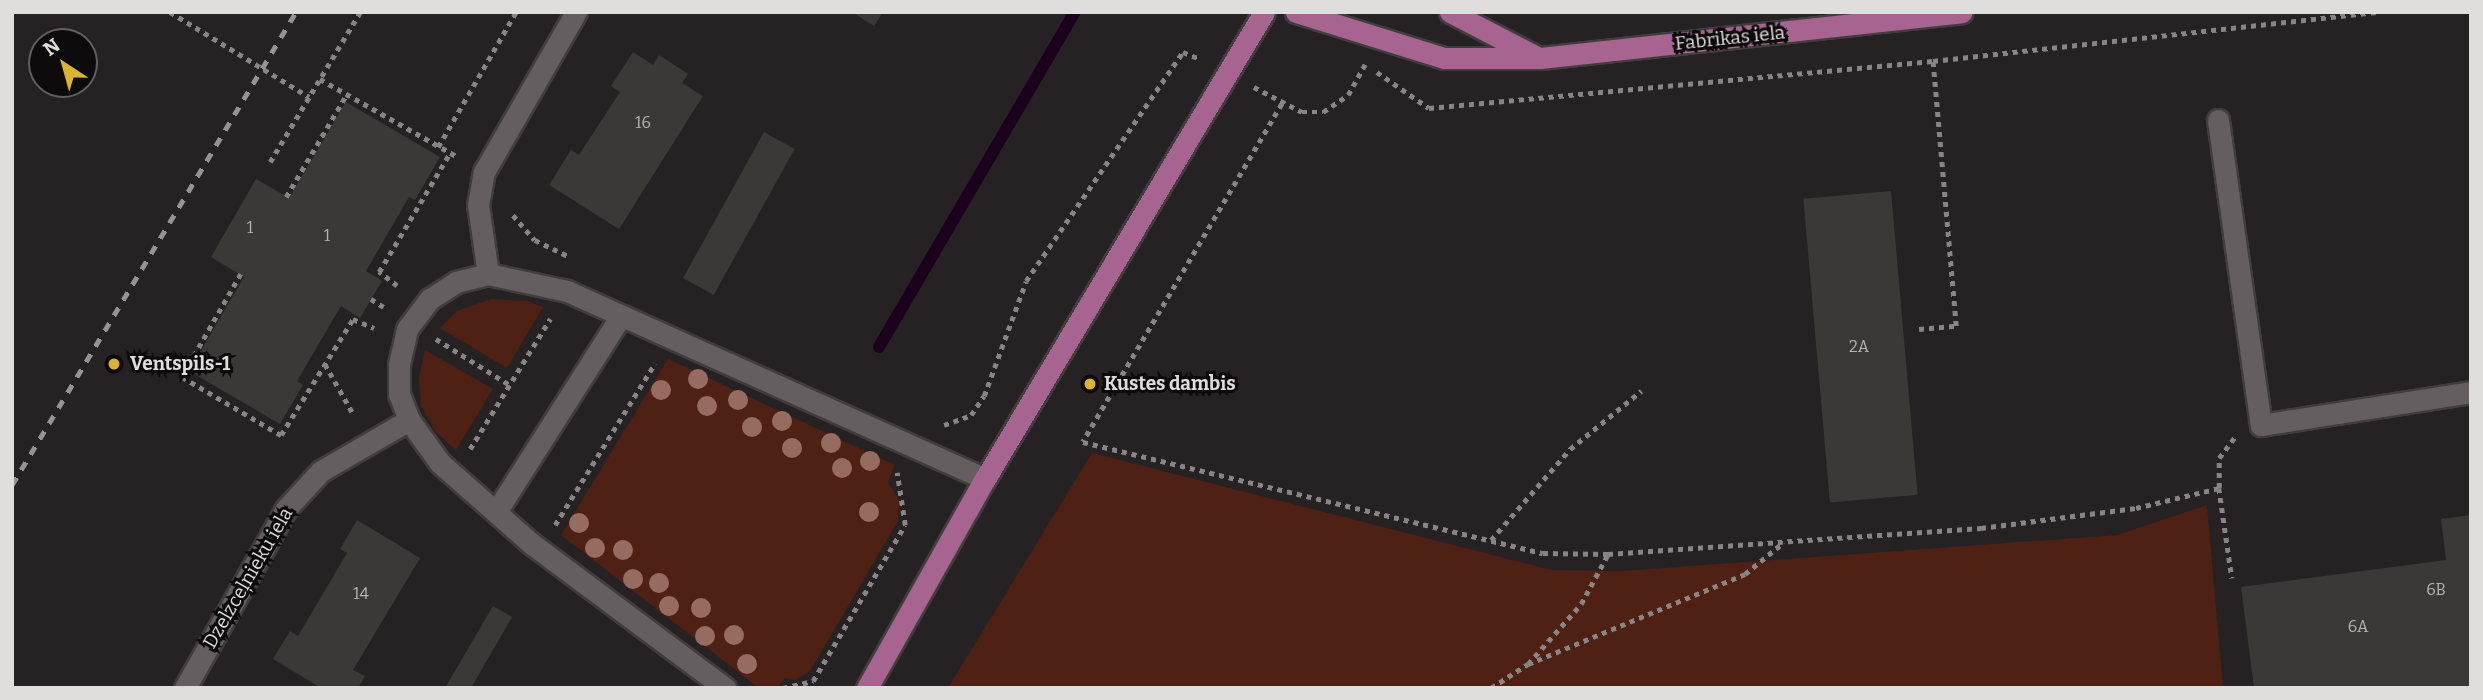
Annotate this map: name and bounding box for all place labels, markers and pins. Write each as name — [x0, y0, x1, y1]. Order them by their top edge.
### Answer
place label: Ventspils-1 — [130, 353, 230, 375]
marker: Ventspils-1 — [104, 354, 124, 374]
place label: Kustes dambis — [1104, 373, 1236, 395]
marker: Kustes dambis — [1082, 376, 1098, 392]

